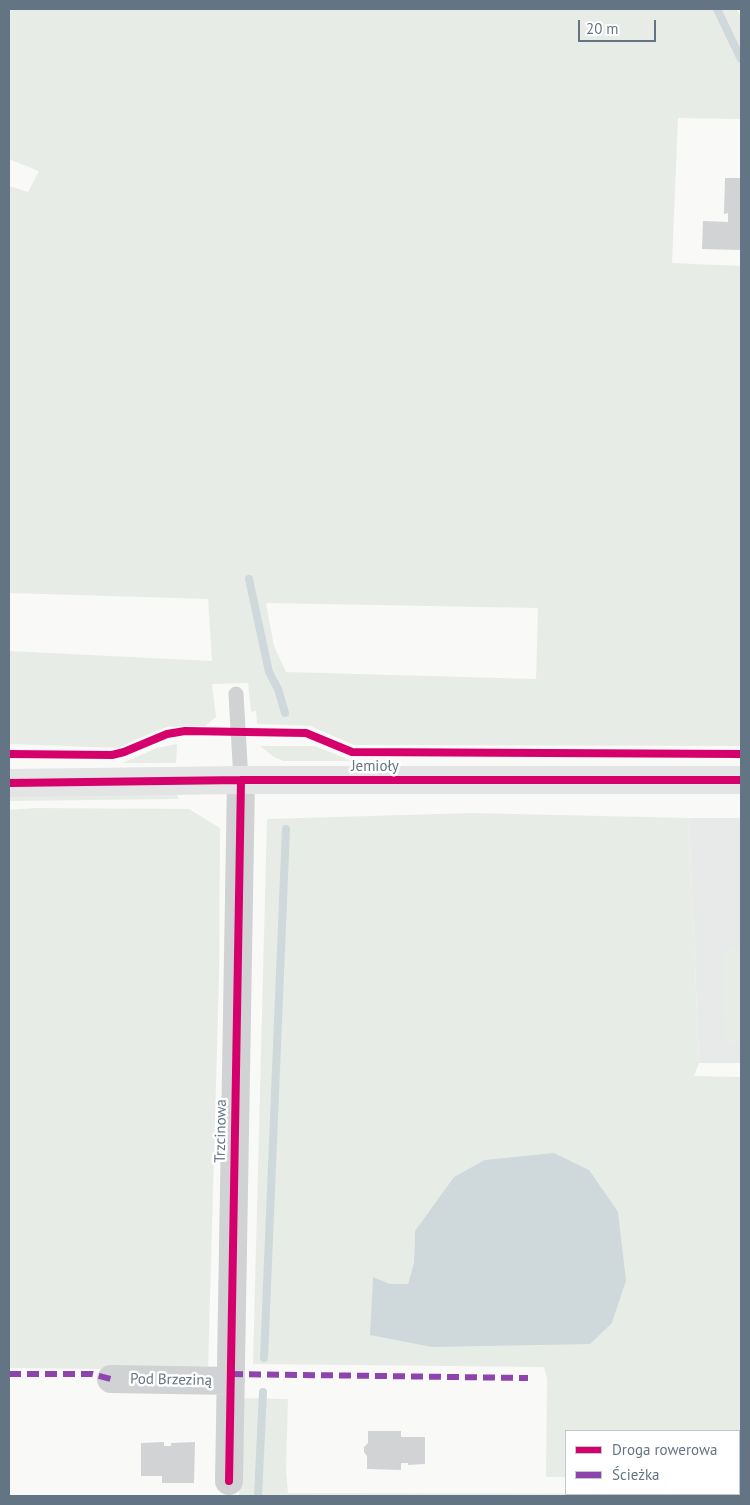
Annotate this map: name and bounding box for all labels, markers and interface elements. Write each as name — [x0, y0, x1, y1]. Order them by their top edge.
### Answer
scale bar — [580, 10, 658, 42]
text: 20 m — [586, 19, 619, 38]
street label: Jemioły — [351, 758, 399, 776]
street label: Trzcinowa — [211, 1099, 231, 1163]
street label: Pod Brzeziną — [130, 1370, 212, 1390]
legend — [565, 1430, 740, 1495]
text: Droga rowerowa — [612, 1440, 717, 1459]
text: Ścieżka — [612, 1465, 660, 1484]

